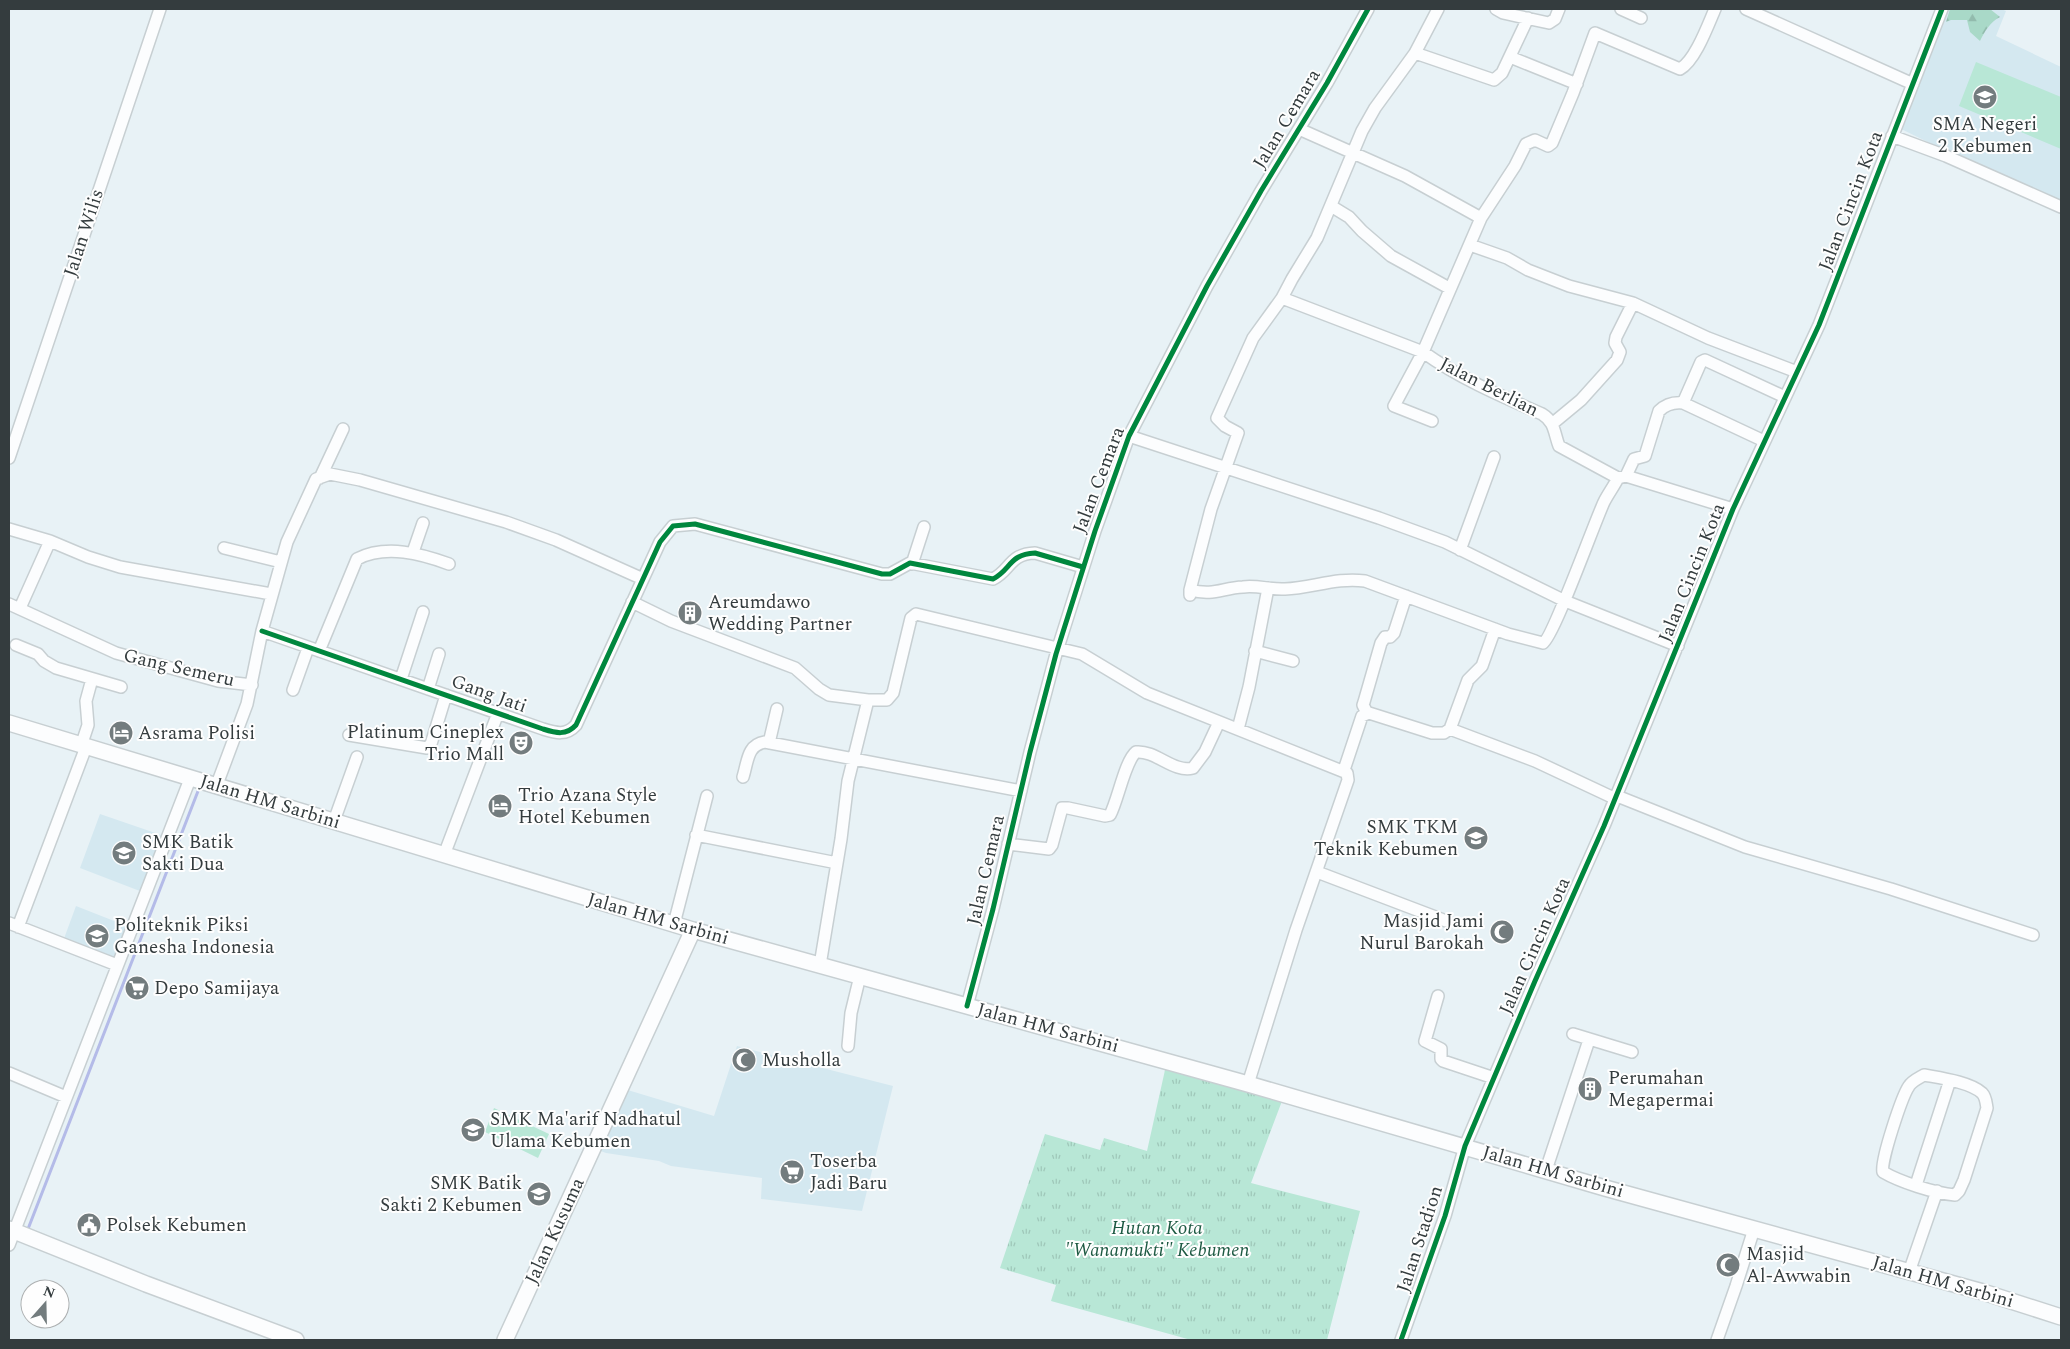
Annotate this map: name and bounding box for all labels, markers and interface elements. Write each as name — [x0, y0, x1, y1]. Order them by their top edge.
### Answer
street label: Jalan Cemara — [1246, 63, 1329, 175]
school or university icon: SMA Negeri 2 Kebumen — [1972, 84, 1998, 110]
place label: SMA Negeri 2 Kebumen — [1933, 110, 2037, 161]
street label: Jalan Cincin Kota — [1811, 126, 1891, 275]
street label: Jalan Wilis — [56, 185, 112, 281]
street label: Jalan Berlian — [1434, 350, 1544, 424]
street label: Jalan Cemara — [1065, 422, 1133, 538]
street label: Jalan Cincin Kota — [1651, 498, 1733, 647]
place label: Areumdawo Wedding Partner — [708, 588, 852, 639]
building icon: Areumdawo Wedding Partner — [677, 600, 703, 626]
street label: Gang Semeru — [121, 641, 238, 695]
street label: Gang Jati — [447, 667, 531, 721]
place label: Platinum Cineplex Trio Mall — [347, 718, 504, 769]
place label: Asrama Polisi — [138, 719, 255, 748]
hotel icon: Asrama Polisi — [108, 720, 134, 746]
theatre icon: Platinum Cineplex Trio Mall — [508, 730, 534, 756]
street label: Jalan HM Sarbini — [196, 767, 344, 837]
place label: Trio Azana Style Hotel Kebumen — [518, 781, 657, 832]
hotel icon: Trio Azana Style Hotel Kebumen — [487, 793, 513, 819]
street label: Jalan Cemara — [959, 811, 1013, 928]
place label: SMK TKM Teknik Kebumen — [1314, 813, 1458, 864]
school or university icon: SMK TKM Teknik Kebumen — [1463, 825, 1489, 851]
place label: SMK Batik Sakti Dua — [142, 828, 234, 879]
school or university icon: SMK Batik Sakti Dua — [111, 840, 137, 866]
street label: Jalan Cincin Kota — [1492, 872, 1579, 1019]
street label: Jalan HM Sarbini — [584, 885, 732, 953]
place label: Masjid Jami Nurul Barokah — [1359, 907, 1484, 958]
place label: Politeknik Piksi Ganesha Indonesia — [114, 911, 275, 962]
mosque icon: Masjid Jami Nurul Barokah — [1489, 919, 1515, 945]
school or university icon: Politeknik Piksi Ganesha Indonesia — [84, 923, 110, 949]
place label: Depo Samijaya — [154, 974, 280, 1003]
supermarket icon: Depo Samijaya — [124, 975, 150, 1001]
street label: Jalan HM Sarbini — [974, 995, 1122, 1061]
place label: Musholla — [762, 1046, 842, 1075]
mosque icon: Musholla — [731, 1047, 757, 1073]
place label: Perumahan Megapermai — [1608, 1064, 1714, 1115]
building icon: Perumahan Megapermai — [1577, 1076, 1603, 1102]
place label: SMK Ma'arif Nadhatul Ulama Kebumen — [490, 1105, 681, 1156]
school or university icon: SMK Ma'arif Nadhatul Ulama Kebumen — [460, 1117, 486, 1143]
street label: Jalan HM Sarbini — [1479, 1138, 1627, 1206]
place label: Toserba Jadi Baru — [810, 1147, 888, 1198]
supermarket icon: Toserba Jadi Baru — [779, 1159, 805, 1185]
place label: SMK Batik Sakti 2 Kebumen — [380, 1169, 522, 1220]
street label: Jalan Kusuma — [518, 1172, 593, 1289]
school or university icon: SMK Batik Sakti 2 Kebumen — [526, 1181, 552, 1207]
street label: Jalan Stadion — [1389, 1182, 1451, 1296]
place label: Polsek Kebumen — [106, 1211, 247, 1240]
public building icon: Polsek Kebumen — [76, 1212, 102, 1238]
park label: Hutan Kota "Wanamukti" Kebumen — [1064, 1214, 1250, 1265]
place label: Masjid Al-Awwabin — [1746, 1240, 1851, 1291]
street label: Jalan HM Sarbini — [1869, 1248, 2017, 1316]
mosque icon: Masjid Al-Awwabin — [1715, 1252, 1741, 1278]
north arrow — [20, 1279, 70, 1329]
text: N — [40, 1280, 58, 1304]

